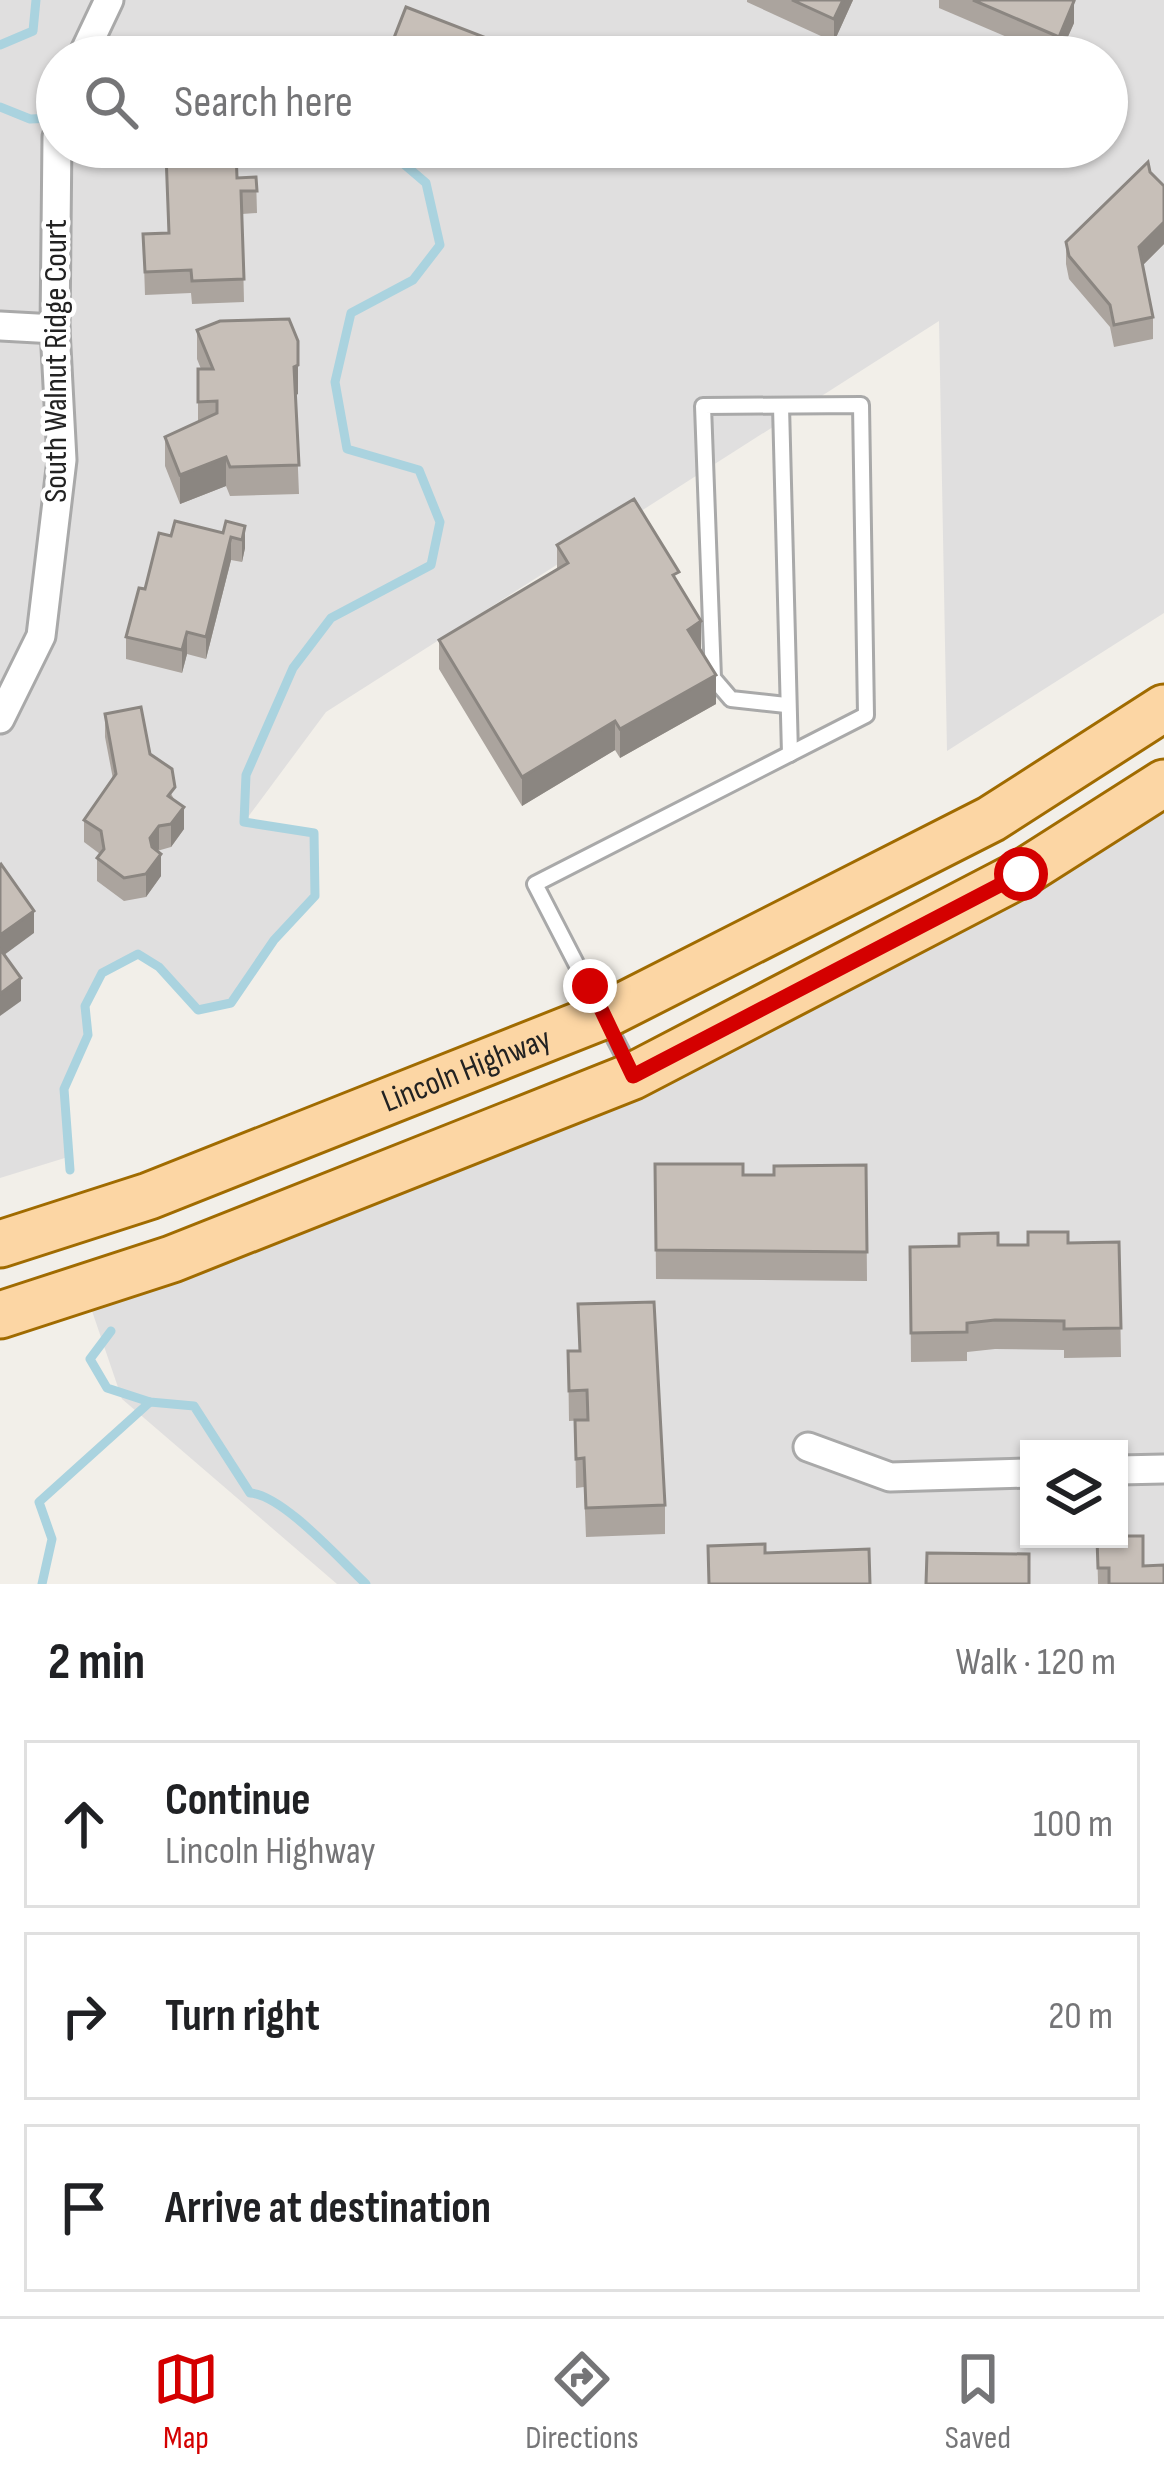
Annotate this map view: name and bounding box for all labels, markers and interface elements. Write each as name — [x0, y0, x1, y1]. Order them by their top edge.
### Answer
search box — [36, 36, 1128, 168]
icon: search — [78, 69, 144, 135]
text: Search here — [174, 75, 353, 130]
street label: South Walnut Ridge Court — [36, 219, 76, 503]
route start — [994, 847, 1048, 901]
route end — [563, 959, 617, 1013]
street label: Lincoln Highway — [376, 1018, 557, 1122]
map controls — [1020, 1440, 1128, 1548]
button: layers — [1020, 1440, 1128, 1548]
text: 2 min — [48, 1632, 145, 1693]
text: Walk · 120 m — [956, 1639, 1116, 1686]
text: Continue — [165, 1773, 311, 1828]
icon: ahead — [51, 1791, 117, 1857]
text: 100 m — [1033, 1801, 1113, 1848]
text: Lincoln Highway — [165, 1828, 376, 1875]
icon: right — [51, 1983, 117, 2049]
text: Turn right — [165, 1989, 320, 2044]
text: 20 m — [1048, 1993, 1113, 2040]
icon: arrive — [51, 2175, 117, 2241]
text: Arrive at destination — [165, 2181, 491, 2236]
tab: Map — [153, 2346, 219, 2458]
tab: Directions — [525, 2346, 639, 2458]
tab: Saved — [945, 2346, 1011, 2458]

